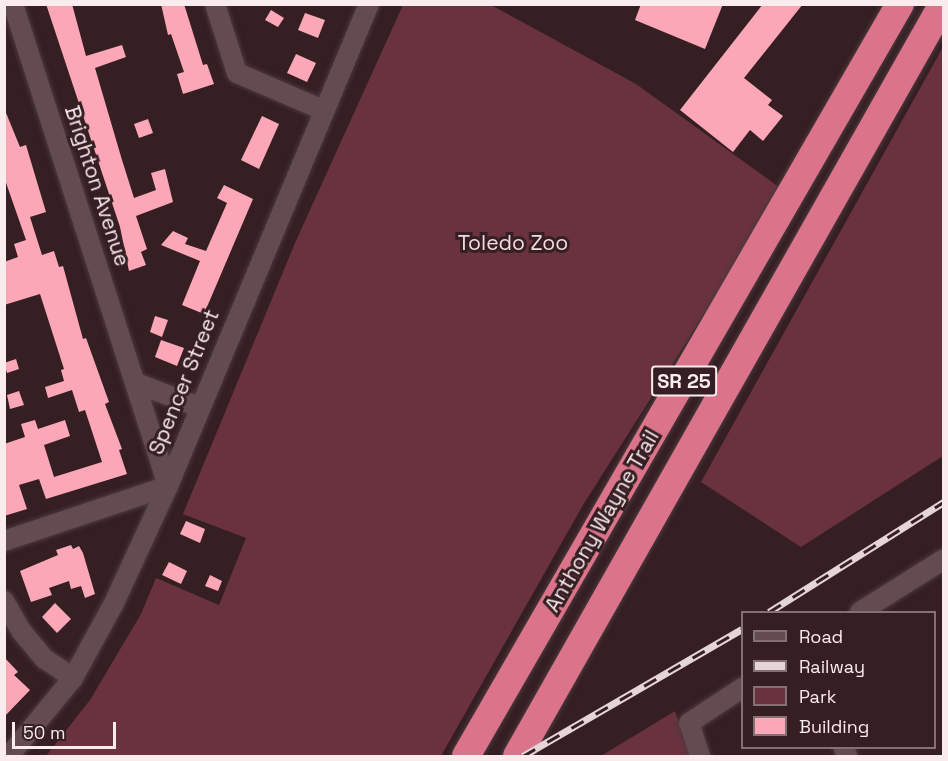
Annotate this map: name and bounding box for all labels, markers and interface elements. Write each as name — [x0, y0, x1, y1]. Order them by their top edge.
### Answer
street label: Brighton Avenue — [59, 102, 135, 270]
park label: Toledo Zoo — [458, 230, 568, 256]
street label: Spencer Street — [143, 306, 225, 458]
road number: SR 25 — [651, 364, 717, 398]
street label: Anthony Wayne Trail — [539, 425, 665, 617]
legend — [741, 611, 936, 749]
text: Road — [799, 625, 843, 648]
text: Railway — [799, 655, 865, 678]
text: Park — [799, 685, 836, 708]
scale bar — [15, 710, 118, 748]
text: Building — [799, 715, 869, 738]
text: 50 m — [23, 721, 65, 744]

